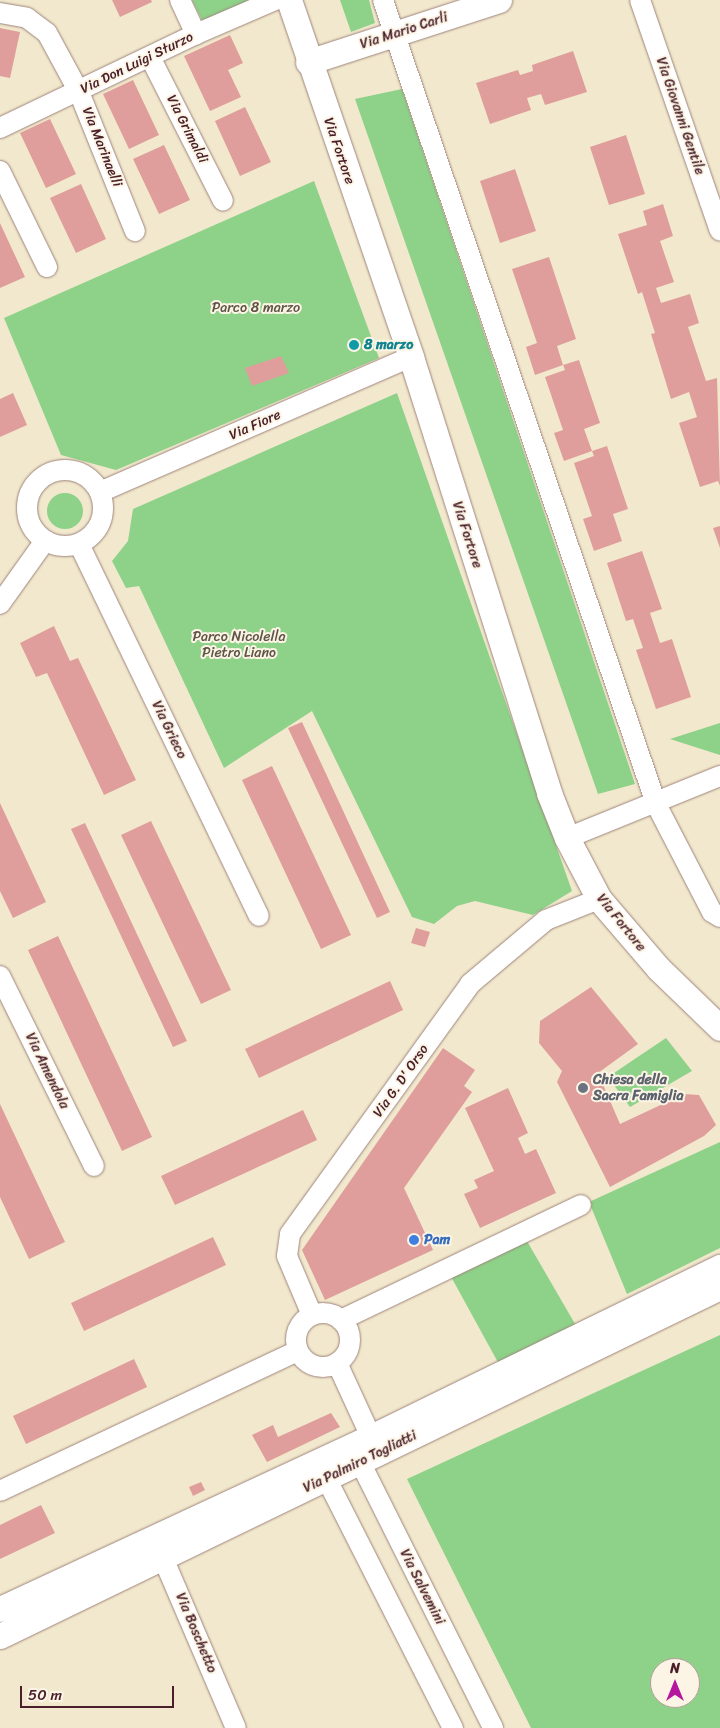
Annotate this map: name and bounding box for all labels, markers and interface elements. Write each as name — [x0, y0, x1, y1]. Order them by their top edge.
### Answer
street label: Via Mario Carli — [358, 9, 450, 53]
street label: Via Don Luigi Sturzo — [78, 28, 196, 98]
street label: Via Giovanni Gentile — [652, 55, 708, 177]
street label: Via Grimaldi — [163, 92, 211, 166]
street label: Via Marinaelli — [78, 105, 126, 189]
street label: Via Fortore — [320, 116, 358, 186]
park label: Parco 8 marzo — [212, 300, 300, 316]
place label: 8 marzo — [364, 337, 413, 353]
marker: 8 marzo — [348, 339, 360, 351]
street label: Via Fiore — [227, 406, 283, 444]
street label: Via Fortore — [448, 500, 486, 570]
park label: Parco Nicolella Pietro Liano — [193, 629, 285, 662]
street label: Via Grieco — [148, 698, 190, 762]
street label: Via Fortore — [593, 891, 649, 955]
street label: Via Amendola — [21, 1030, 73, 1112]
street label: Via G. D' Orso — [370, 1041, 432, 1121]
place label: Chiesa della Sacra Famiglia — [593, 1072, 683, 1104]
marker: Chiesa della Sacra Famiglia — [577, 1082, 589, 1094]
place label: Pam — [424, 1232, 450, 1248]
marker: Pam — [408, 1234, 420, 1246]
street label: Via Palmiro Togliatti — [300, 1427, 420, 1497]
street label: Via Salvemini — [396, 1546, 448, 1628]
street label: Via Boschetto — [172, 1590, 220, 1676]
text: N — [670, 1656, 680, 1681]
north arrow — [650, 1658, 700, 1708]
scale bar — [22, 1676, 176, 1708]
text: 50 m — [28, 1682, 62, 1708]

